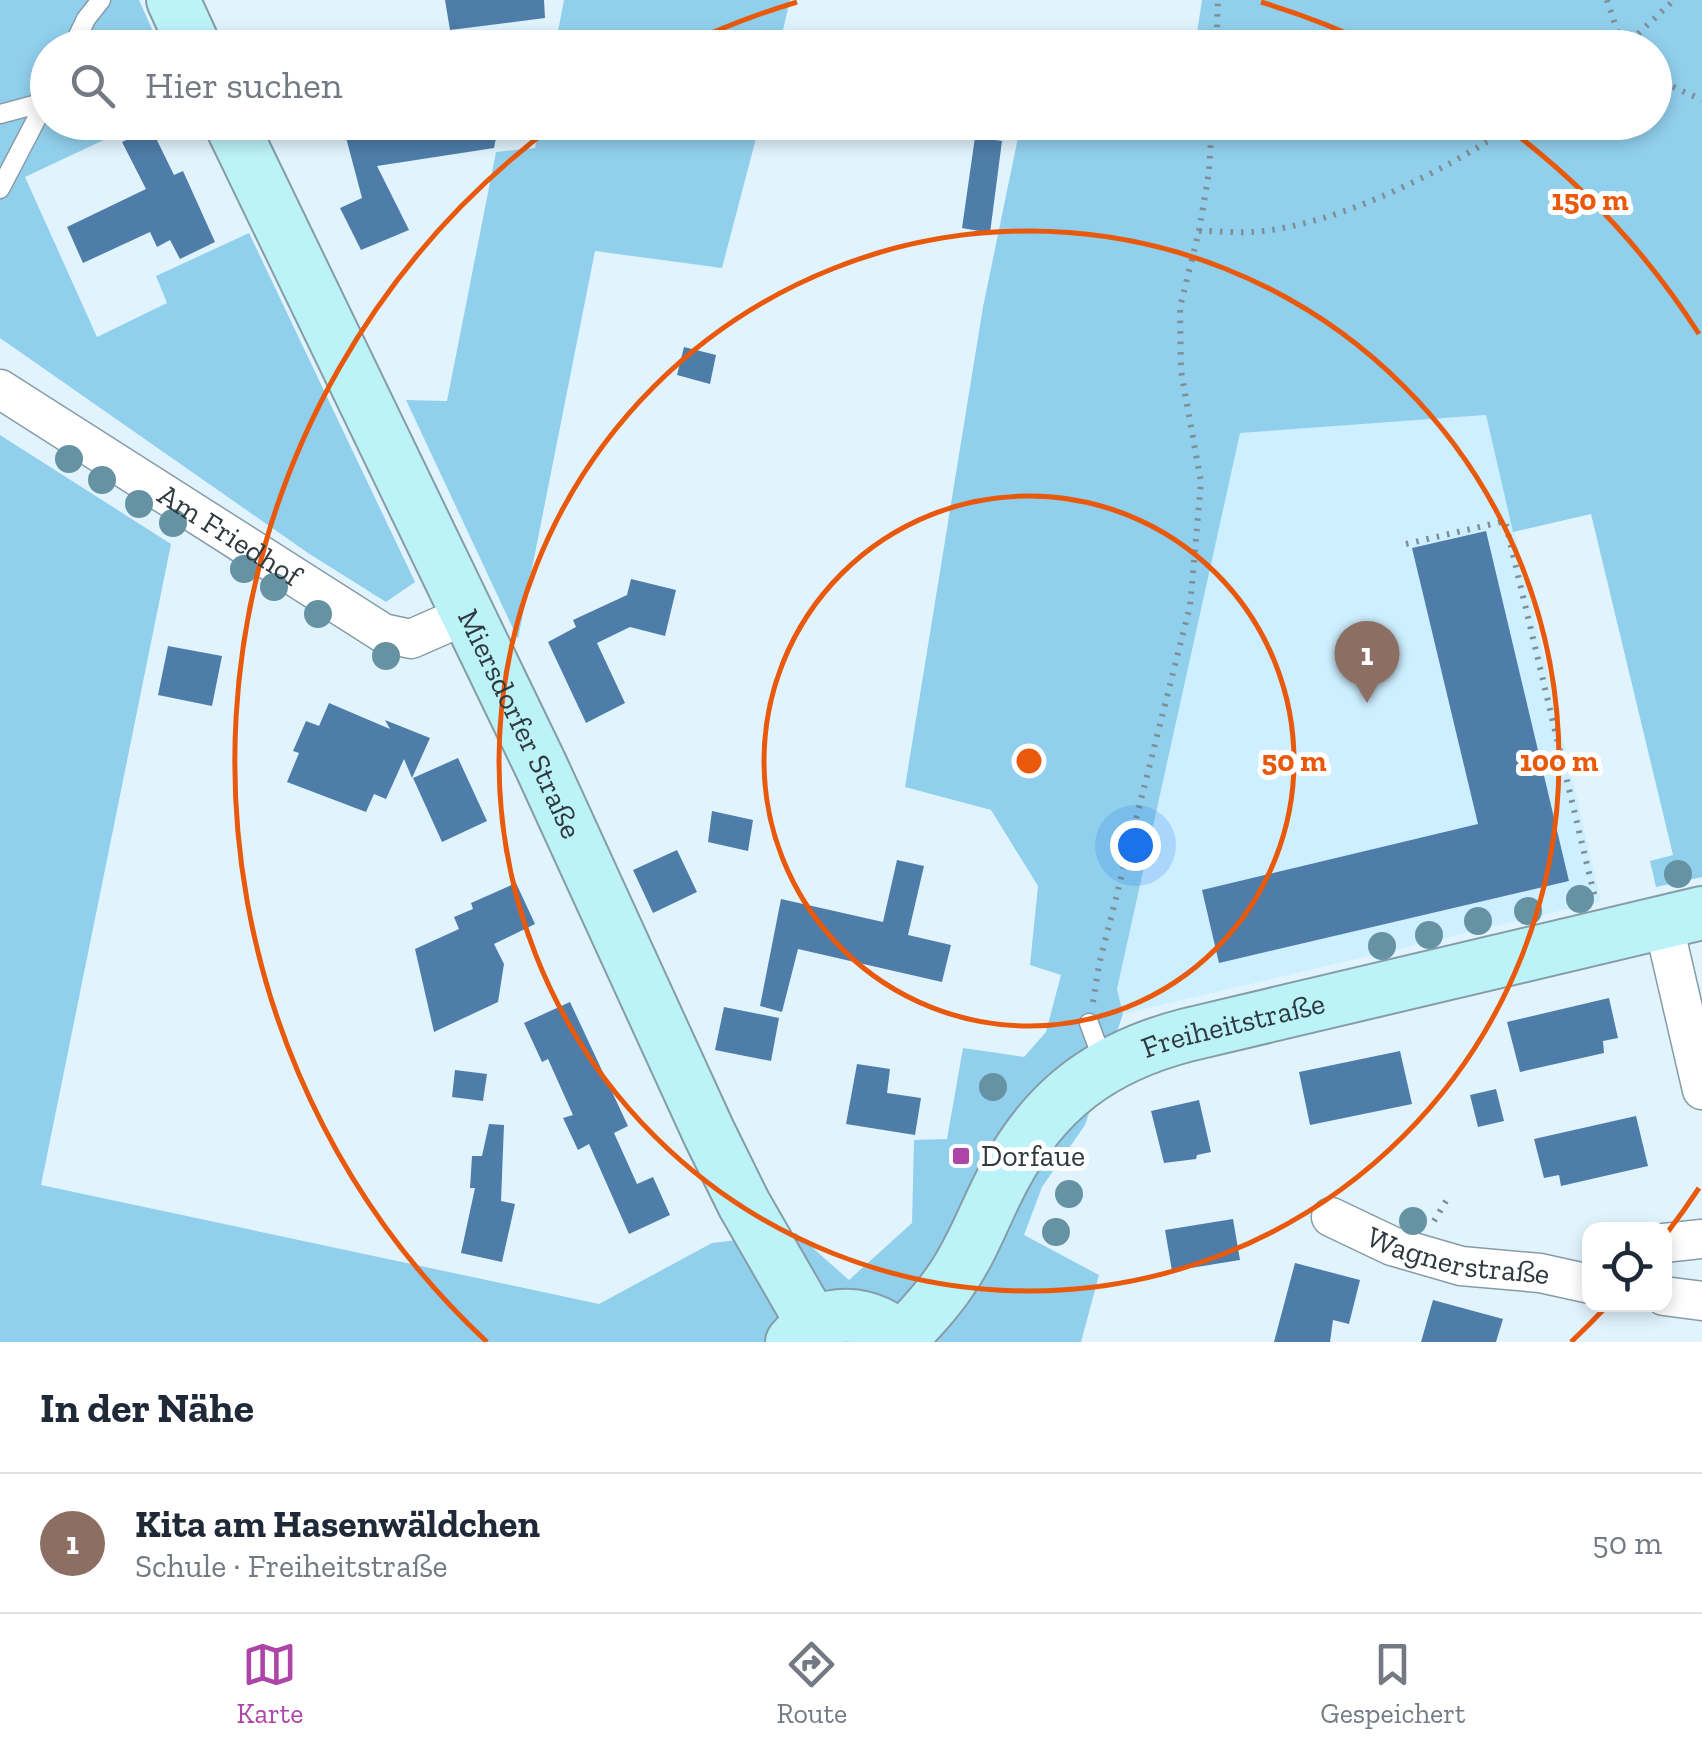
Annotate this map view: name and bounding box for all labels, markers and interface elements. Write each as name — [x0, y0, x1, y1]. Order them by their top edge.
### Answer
search box — [30, 30, 1672, 140]
icon: search — [65, 58, 120, 113]
text: Hier suchen — [145, 62, 343, 108]
text: 150 m — [1552, 182, 1628, 218]
street label: Am Friedhof — [151, 476, 310, 595]
street label: Miersdorfer Straße — [450, 603, 590, 844]
pin: 1 — [1334, 620, 1400, 703]
centre of rings — [1011, 743, 1047, 779]
text: 50 m — [1262, 743, 1326, 779]
text: 100 m — [1520, 743, 1598, 779]
your location — [1110, 820, 1161, 871]
street label: Freiheitstraße — [1136, 985, 1328, 1066]
place label: Dorfaue — [981, 1138, 1085, 1174]
marker: Dorfaue — [950, 1145, 972, 1167]
street label: Wagnerstraße — [1361, 1219, 1553, 1293]
map controls — [1582, 1222, 1672, 1312]
button: locate — [1582, 1222, 1672, 1312]
text: In der Nähe — [40, 1382, 254, 1433]
text: Kita am Hasenwäldchen — [135, 1501, 540, 1547]
text: 1 — [66, 1524, 79, 1562]
text: 50 m — [1592, 1524, 1662, 1562]
text: Schule · Freiheitstraße — [135, 1547, 448, 1585]
tab: Karte — [237, 1637, 303, 1730]
tab: Route — [777, 1637, 847, 1730]
tab: Gespeichert — [1320, 1637, 1465, 1730]

